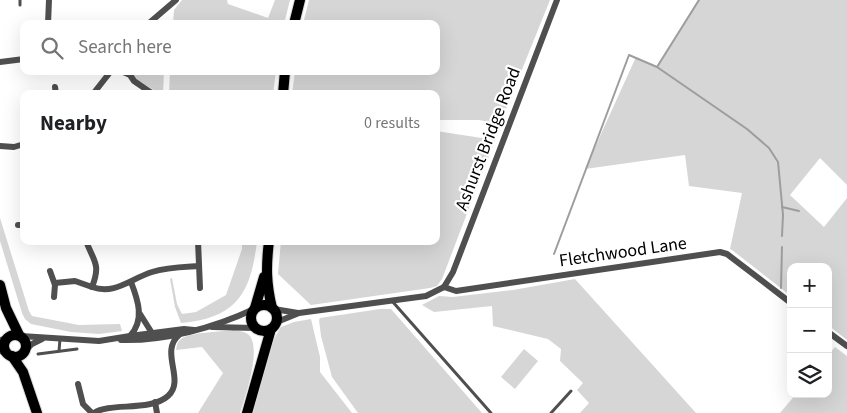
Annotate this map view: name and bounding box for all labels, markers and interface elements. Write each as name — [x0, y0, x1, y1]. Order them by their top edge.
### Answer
search box — [20, 20, 440, 75]
icon: search — [38, 34, 66, 62]
text: Search here — [78, 34, 172, 61]
street label: Ashurst Bridge Road — [449, 64, 527, 214]
text: Nearby — [40, 108, 107, 138]
text: 0 results — [364, 112, 420, 134]
street label: Fletchwood Lane — [558, 231, 689, 273]
map controls — [787, 263, 832, 398]
button: + — [787, 263, 832, 308]
button: − — [787, 308, 832, 353]
button: layers — [787, 353, 832, 398]

